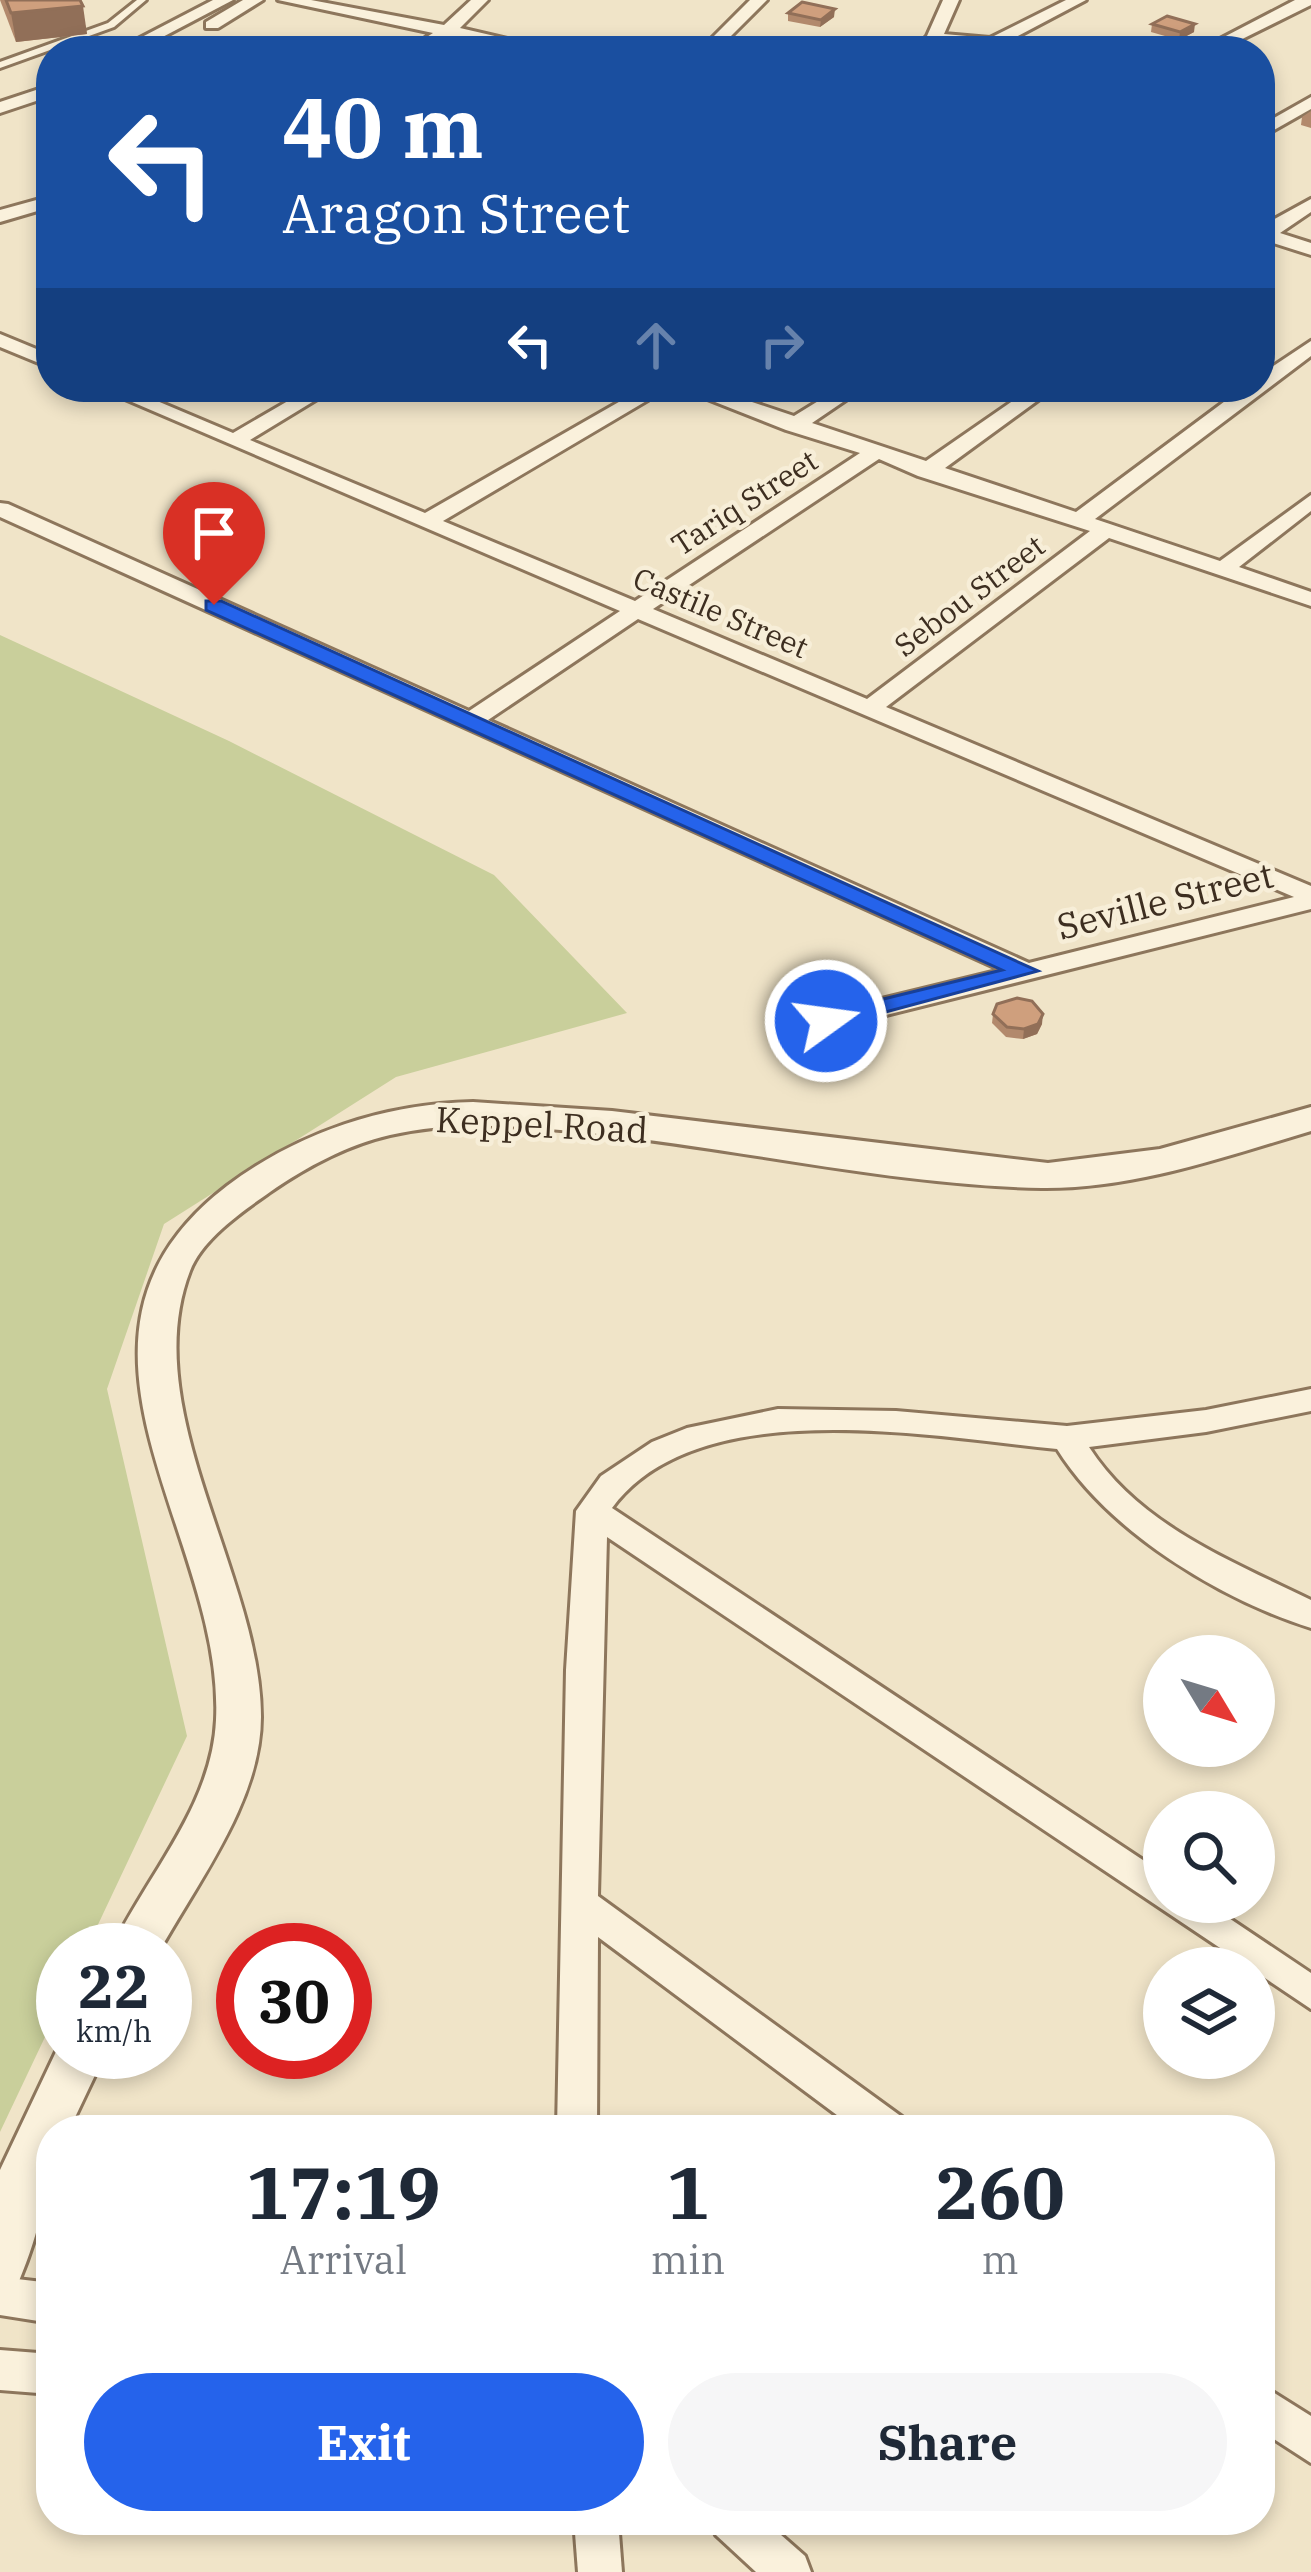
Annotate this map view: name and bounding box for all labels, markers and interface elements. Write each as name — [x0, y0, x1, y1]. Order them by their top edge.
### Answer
text: 40 m — [282, 72, 484, 181]
icon: left — [84, 84, 240, 240]
text: Aragon Street — [282, 178, 630, 248]
icon: left — [497, 312, 563, 378]
icon: ahead — [623, 312, 689, 378]
icon: right — [749, 312, 815, 378]
street label: Tariq Street — [663, 440, 825, 564]
pin — [163, 482, 265, 605]
icon: arrive — [181, 500, 247, 566]
street label: Sebou Street — [886, 526, 1052, 664]
street label: Castile Street — [628, 558, 814, 666]
street label: Seville Street — [1052, 850, 1278, 950]
position arrow — [763, 958, 889, 1084]
street label: Keppel Road — [435, 1095, 649, 1153]
north arrow — [1143, 1635, 1275, 1767]
map controls — [1143, 1635, 1275, 2079]
button: search — [1143, 1791, 1275, 1923]
speed limit sign: 30 — [216, 1923, 372, 2079]
text: 22 — [78, 1946, 150, 2025]
button: layers — [1143, 1947, 1275, 2079]
text: km/h — [76, 2011, 152, 2050]
text: 17:19 — [246, 2145, 441, 2239]
text: 1 — [666, 2145, 710, 2239]
text: 260 — [935, 2145, 1065, 2239]
text: Arrival — [280, 2234, 407, 2285]
text: min — [651, 2234, 725, 2285]
text: m — [982, 2234, 1019, 2285]
button: Exit — [84, 2373, 644, 2511]
button: Share — [668, 2373, 1227, 2511]

